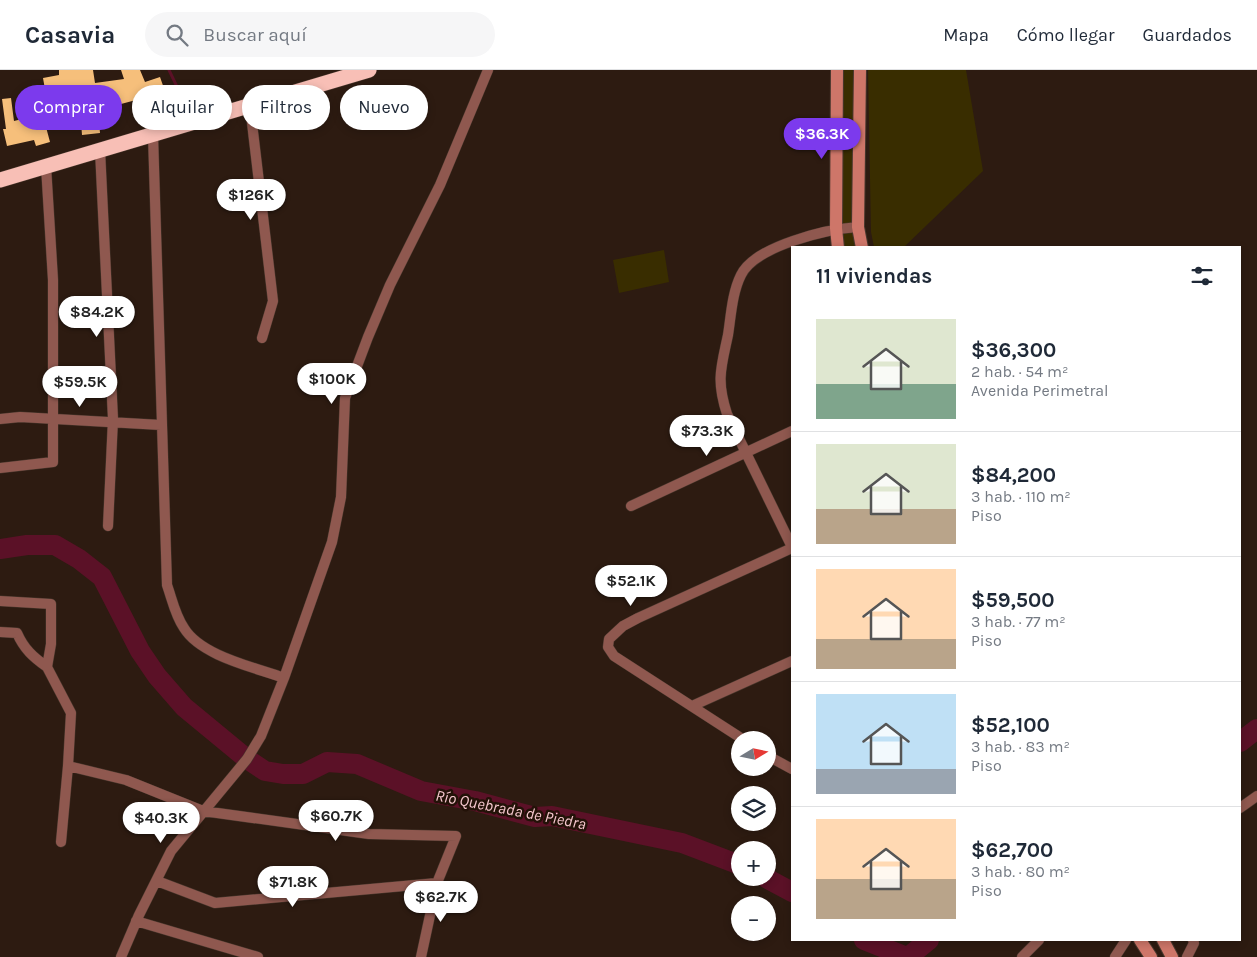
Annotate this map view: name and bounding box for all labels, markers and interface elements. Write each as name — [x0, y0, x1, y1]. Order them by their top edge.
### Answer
search box — [145, 12, 495, 57]
text: Casavia — [25, 21, 115, 49]
icon: search — [163, 21, 191, 49]
text: Buscar aquí — [203, 24, 307, 46]
text: Mapa — [943, 24, 989, 46]
text: Cómo llegar — [1017, 24, 1115, 46]
text: Guardados — [1143, 24, 1232, 46]
chip: Comprar — [15, 85, 122, 130]
chip: Alquilar — [132, 85, 232, 130]
chip: Filtros — [242, 85, 330, 130]
chip: Nuevo — [340, 85, 428, 130]
pin: $36.3K — [781, 118, 863, 160]
text: $36.3K — [795, 124, 849, 143]
pin: $126K — [216, 178, 286, 221]
text: $126K — [228, 185, 274, 204]
icon: filters — [1188, 262, 1216, 290]
text: 11 viviendas — [816, 264, 932, 288]
pin: $84.2K — [56, 296, 138, 338]
text: $84.2K — [70, 302, 124, 321]
text: $36,300 — [971, 338, 1056, 362]
icon: home — [856, 339, 916, 399]
pin: $100K — [297, 362, 367, 405]
text: 2 hab. · 54 m² — [971, 362, 1068, 381]
pin: $59.5K — [39, 366, 121, 408]
text: $100K — [308, 369, 356, 388]
text: $59.5K — [53, 372, 107, 391]
text: Avenida Perimetral — [971, 381, 1109, 400]
pin: $73.3K — [666, 414, 748, 457]
text: $73.3K — [681, 421, 733, 440]
text: $84,200 — [971, 463, 1056, 487]
icon: home — [856, 464, 916, 524]
text: 3 hab. · 110 m² — [971, 487, 1071, 506]
text: Piso — [971, 506, 1002, 525]
pin: $52.1K — [590, 564, 672, 607]
text: $52.1K — [606, 571, 656, 590]
text: $59,500 — [971, 588, 1055, 612]
icon: home — [856, 589, 916, 649]
text: 3 hab. · 77 m² — [971, 612, 1066, 631]
text: Piso — [971, 631, 1002, 650]
text: $52,100 — [971, 713, 1050, 737]
icon: home — [856, 714, 916, 774]
north arrow — [731, 731, 776, 776]
map controls — [731, 731, 776, 941]
text: 3 hab. · 83 m² — [971, 737, 1070, 756]
text: Piso — [971, 756, 1002, 775]
water label: Río Quebrada de Piedra — [434, 786, 588, 833]
button: layers — [731, 786, 776, 831]
pin: $60.7K — [295, 800, 377, 842]
pin: $40.3K — [120, 802, 202, 844]
text: $60.7K — [310, 806, 362, 825]
text: $40.3K — [134, 808, 188, 827]
text: $62,700 — [971, 838, 1053, 862]
icon: home — [856, 839, 916, 899]
button: + — [731, 841, 776, 886]
text: 3 hab. · 80 m² — [971, 862, 1070, 881]
pin: $71.8K — [252, 866, 334, 908]
text: $71.8K — [269, 872, 317, 891]
pin: $62.7K — [400, 880, 482, 923]
text: Piso — [971, 881, 1002, 900]
text: $62.7K — [415, 887, 467, 906]
button: − — [731, 896, 776, 941]

